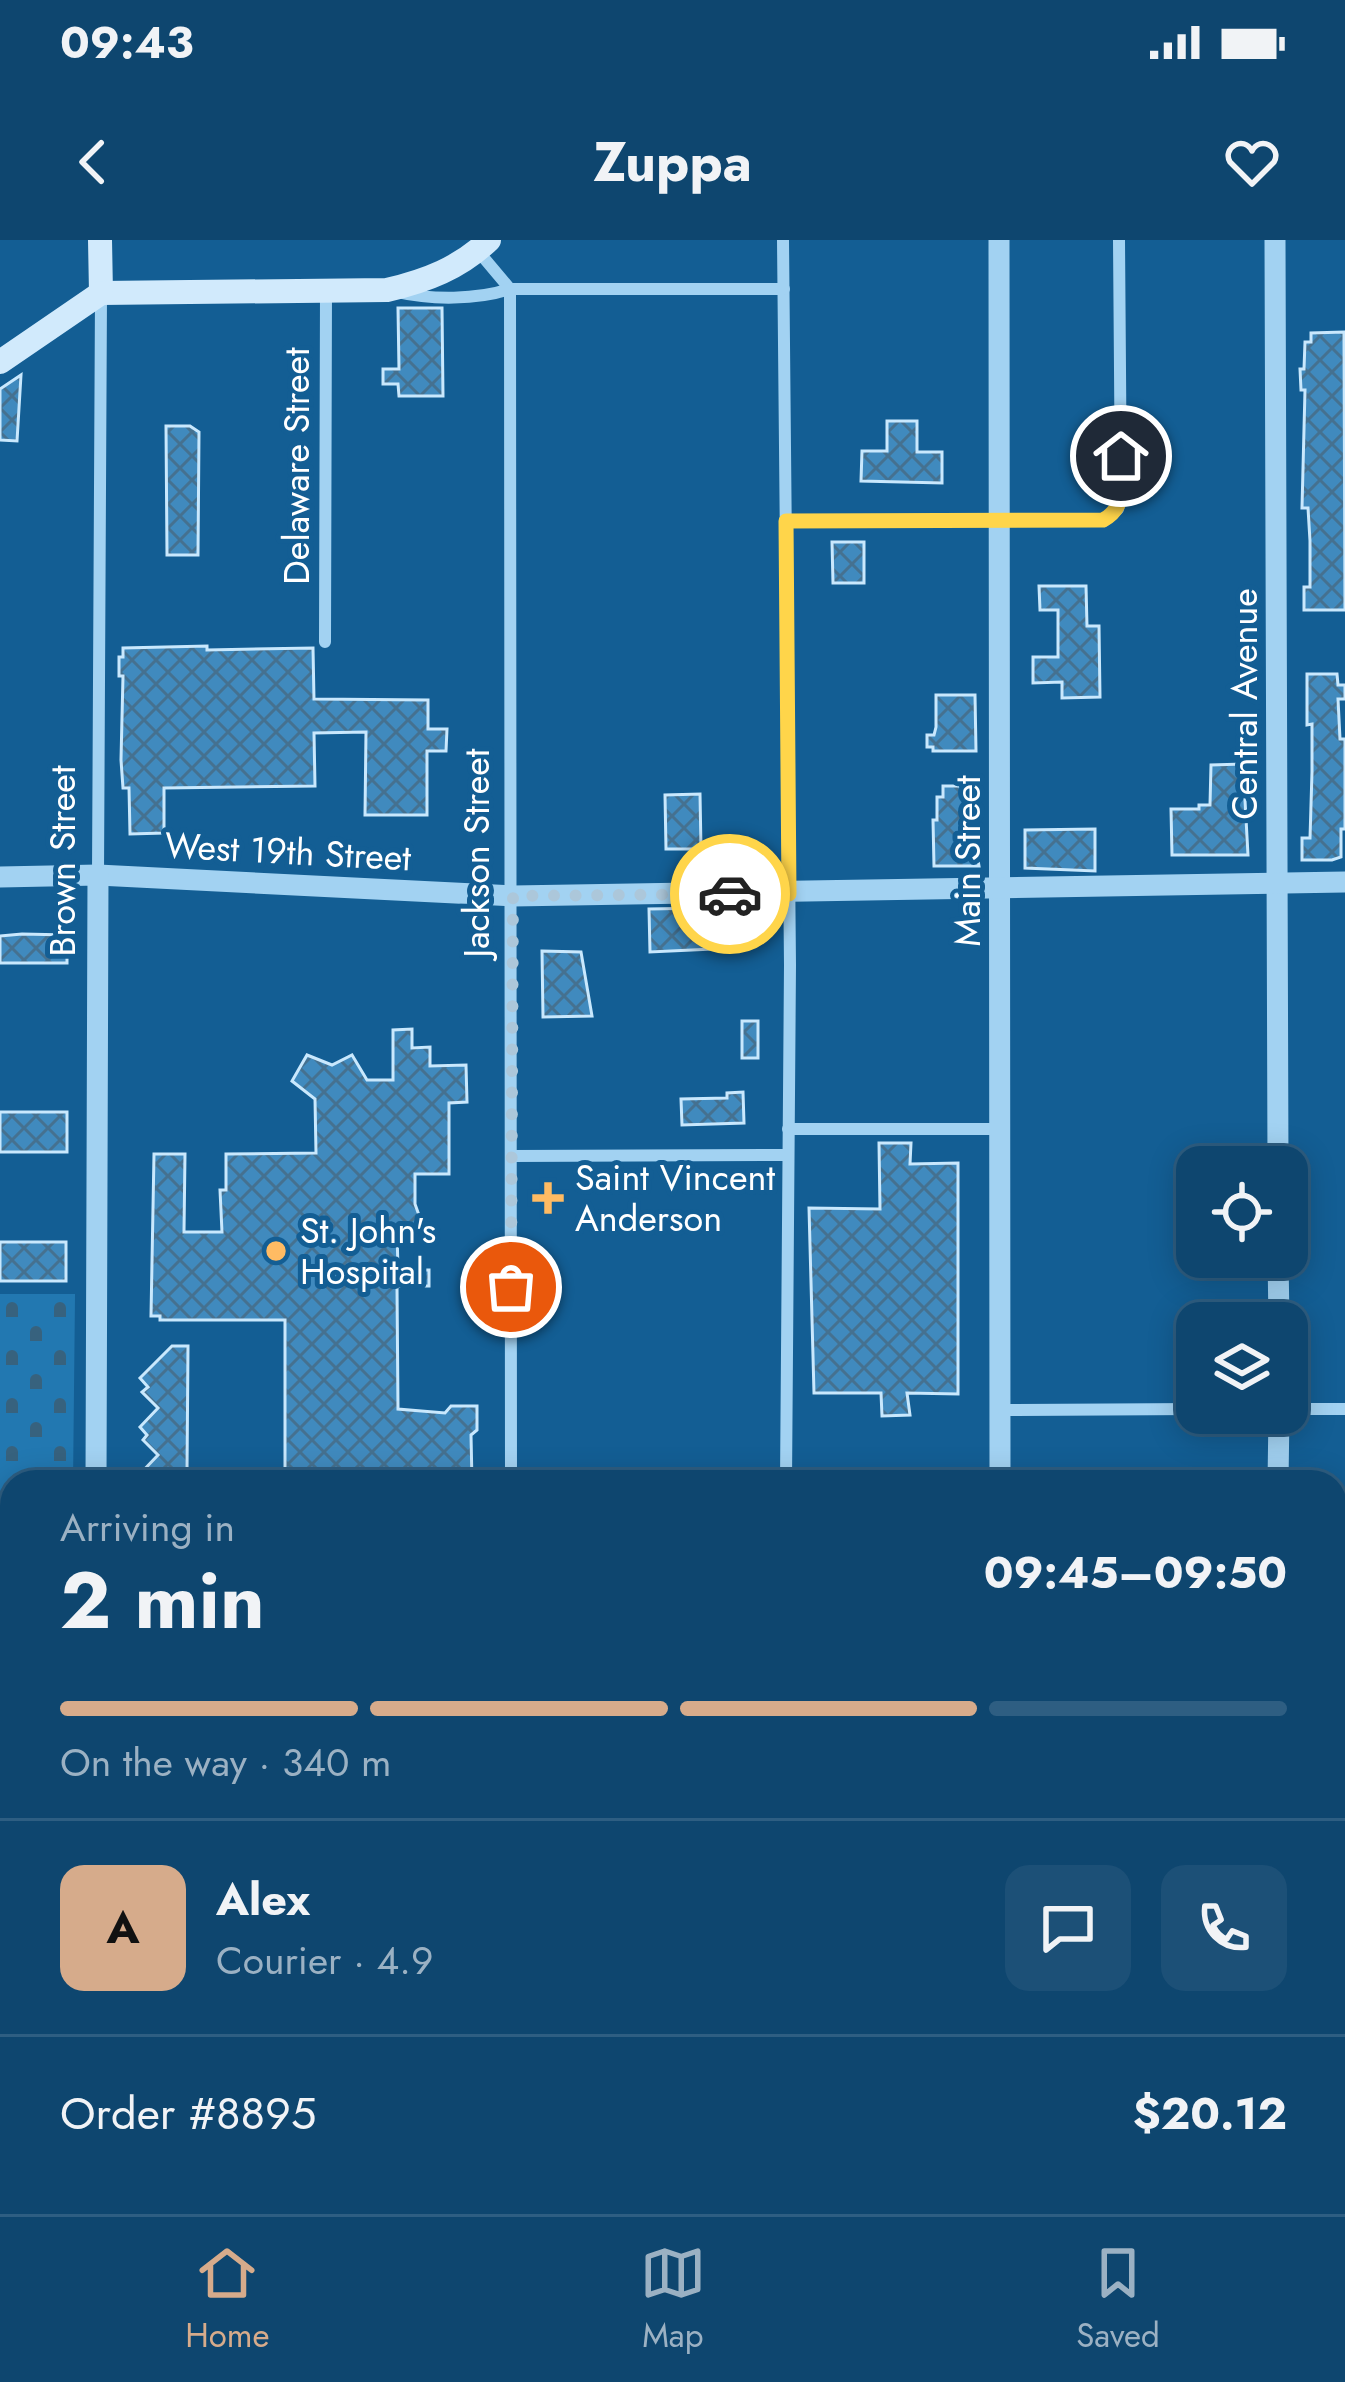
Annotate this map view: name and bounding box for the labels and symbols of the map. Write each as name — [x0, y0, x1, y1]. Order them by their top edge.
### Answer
street label: Delaware Street — [270, 347, 322, 585]
pin — [1070, 405, 1172, 507]
street label: Central Avenue — [1218, 588, 1270, 820]
street label: Jackson Street — [450, 748, 502, 961]
street label: Brown Street — [36, 765, 88, 957]
street label: Main Street — [941, 775, 993, 947]
street label: West 19th Street — [164, 819, 413, 883]
courier — [670, 834, 790, 954]
place label: Saint Vincent Anderson — [575, 1151, 775, 1244]
marker: Saint Vincent Anderson — [532, 1182, 564, 1214]
place label: St. John's Hospital — [300, 1204, 436, 1297]
pin — [460, 1236, 562, 1338]
marker: St. John's Hospital — [263, 1238, 289, 1264]

